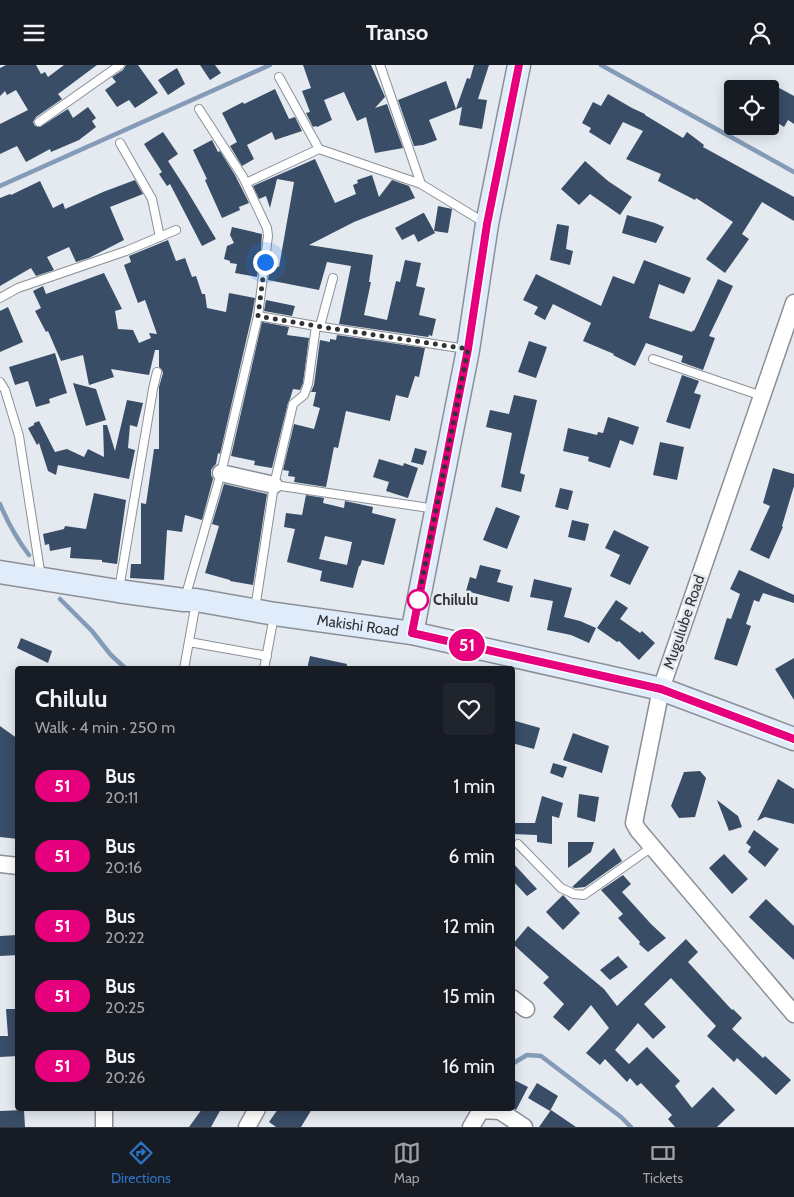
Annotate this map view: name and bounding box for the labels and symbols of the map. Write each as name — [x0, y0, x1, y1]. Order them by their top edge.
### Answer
your location — [253, 250, 278, 275]
street label: Mugulube Road — [659, 572, 709, 672]
marker: Chilulu — [407, 589, 429, 611]
place label: Chilulu — [433, 591, 478, 609]
street label: Makishi Road — [316, 611, 400, 640]
line badge: 51 — [444, 629, 490, 661]

